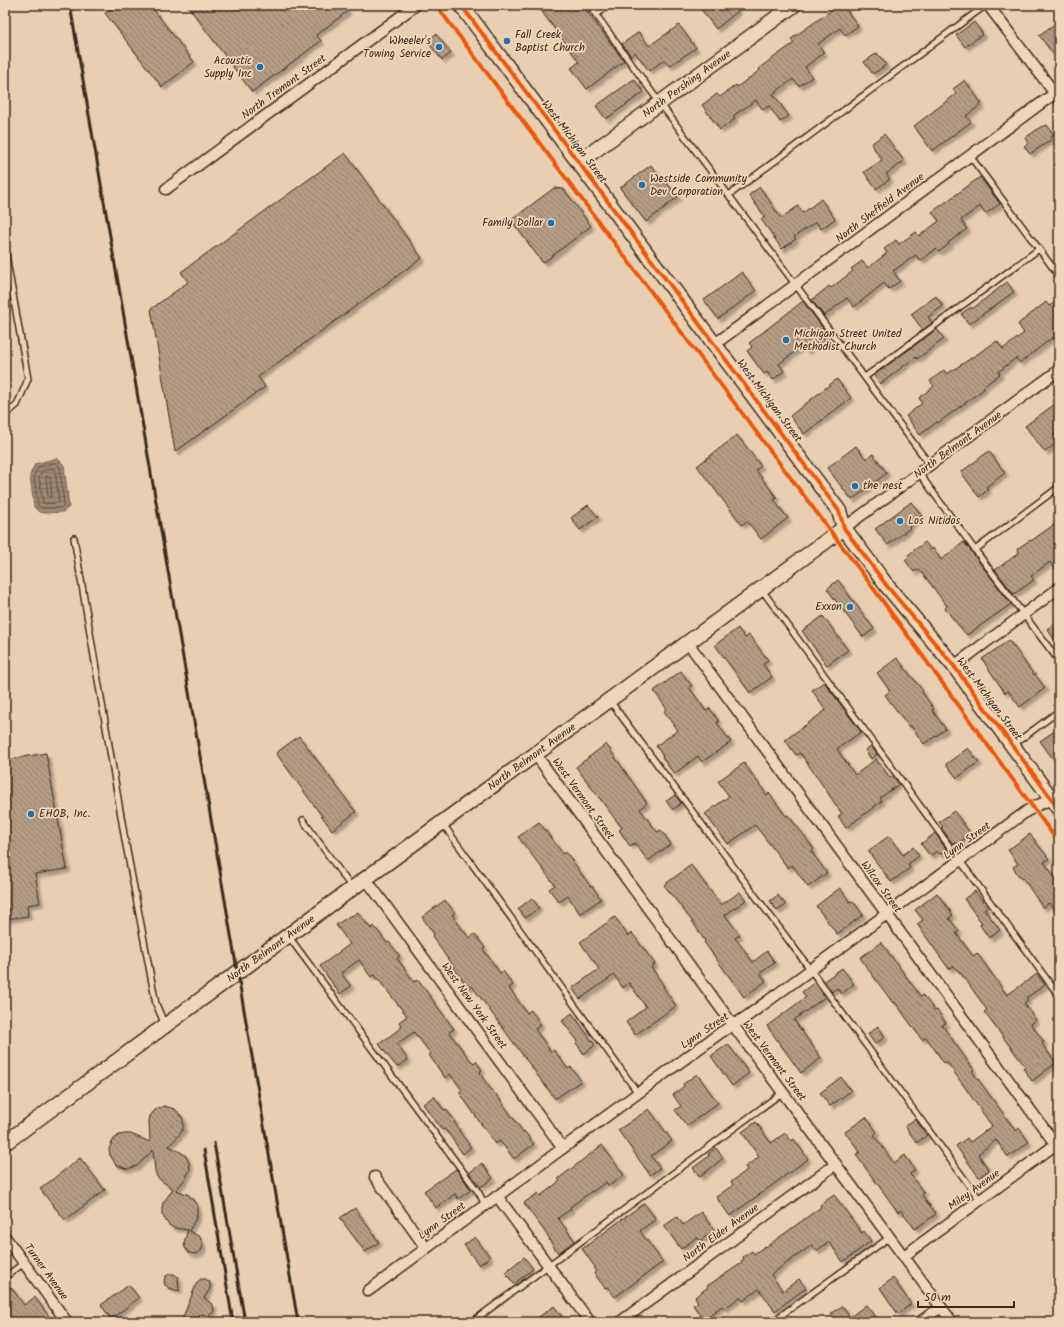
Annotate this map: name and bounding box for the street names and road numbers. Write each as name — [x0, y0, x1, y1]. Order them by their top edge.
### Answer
street label: North Pershing Avenue — [639, 45, 735, 123]
street label: North Tremont Street — [238, 50, 331, 124]
street label: West Michigan Street — [537, 97, 612, 188]
street label: North Sheffield Avenue — [832, 169, 928, 247]
street label: West Michigan Street — [732, 356, 807, 447]
street label: North Belmont Avenue — [910, 407, 1006, 483]
street label: West Michigan Street — [952, 654, 1027, 745]
street label: North Belmont Avenue — [484, 719, 580, 795]
street label: West Vermont Street — [547, 754, 619, 844]
street label: Lynn Street — [939, 817, 995, 865]
street label: Wilcox Street — [856, 857, 907, 917]
street label: North Belmont Avenue — [223, 911, 319, 987]
street label: West New York Street — [436, 959, 512, 1054]
street label: Lynn Street — [677, 1008, 734, 1054]
street label: West Vermont Street — [737, 1017, 811, 1106]
street label: Miley Avenue — [944, 1165, 1004, 1215]
street label: Lynn Street — [414, 1197, 470, 1245]
street label: North Elder Avenue — [679, 1199, 763, 1267]
street label: Turner Avenue — [19, 1240, 73, 1304]

